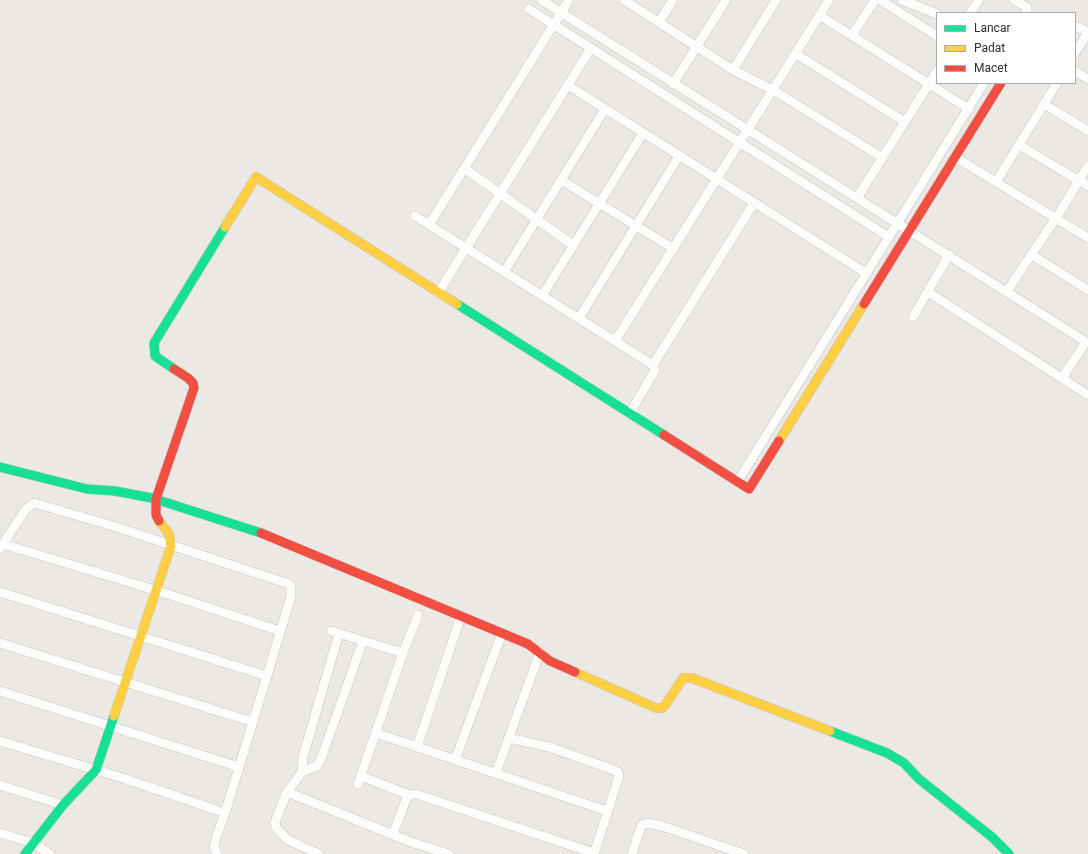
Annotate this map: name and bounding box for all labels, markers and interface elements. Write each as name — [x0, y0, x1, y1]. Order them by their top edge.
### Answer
legend — [936, 12, 1076, 84]
text: Lancar — [974, 21, 1011, 35]
text: Padat — [974, 41, 1005, 55]
text: Macet — [974, 61, 1008, 75]

